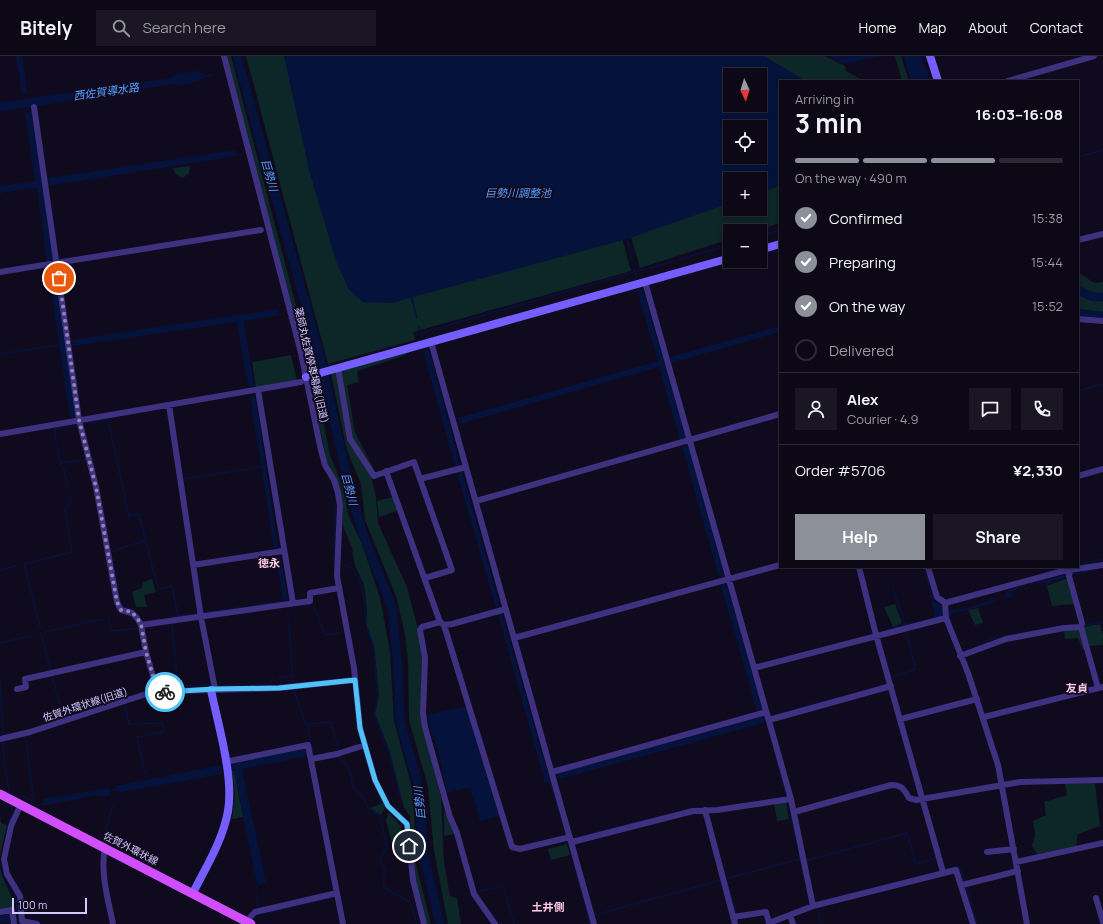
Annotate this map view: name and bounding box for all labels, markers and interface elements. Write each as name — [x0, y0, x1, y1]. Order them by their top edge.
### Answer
search box — [96, 10, 376, 46]
text: Bitely — [20, 15, 72, 41]
icon: search — [110, 17, 132, 39]
text: Search here — [142, 17, 226, 38]
text: Home — [859, 18, 896, 37]
text: Map — [918, 18, 946, 37]
text: About — [968, 18, 1008, 37]
text: Contact — [1030, 18, 1083, 37]
north arrow — [723, 68, 767, 112]
map controls — [723, 68, 767, 268]
water label: 西佐賀導水路 — [72, 79, 141, 103]
text: Arriving in — [795, 90, 854, 108]
text: 16:03–16:08 — [975, 104, 1063, 125]
text: 3 min — [795, 105, 862, 141]
button: locate — [723, 120, 767, 164]
water label: 巨勢川 — [258, 157, 282, 194]
text: On the way · 490 m — [795, 169, 906, 187]
button: + — [723, 172, 767, 216]
water label: 巨勢川調整池 — [485, 185, 552, 200]
icon: check — [795, 207, 817, 229]
text: Confirmed — [829, 208, 902, 229]
text: 15:38 — [1032, 209, 1063, 227]
button: − — [723, 224, 767, 268]
icon: check — [795, 251, 817, 273]
text: Preparing — [829, 252, 896, 273]
text: 15:44 — [1031, 253, 1063, 271]
pin — [42, 261, 76, 295]
icon: bag — [48, 267, 70, 289]
icon: check — [795, 295, 817, 317]
text: On the way — [829, 296, 905, 317]
text: 15:52 — [1032, 297, 1063, 315]
street label: 薬師丸佐賀停車場線(旧道) — [292, 306, 332, 424]
text: Delivered — [829, 340, 894, 361]
button: person — [795, 388, 837, 430]
button: chat — [969, 388, 1011, 430]
button: phone — [1021, 388, 1063, 430]
text: Alex — [847, 389, 878, 410]
text: Courier · 4.9 — [847, 410, 919, 428]
text: Order #5706 — [795, 460, 886, 481]
text: ¥2,330 — [1013, 460, 1063, 481]
water label: 巨勢川 — [338, 471, 362, 508]
button: Help — [795, 514, 925, 560]
button: Share — [933, 514, 1063, 560]
district label: 徳永 — [258, 555, 280, 570]
courier — [145, 672, 185, 712]
district label: 友貞 — [1066, 680, 1088, 695]
icon: bike — [154, 681, 176, 703]
street label: 佐賀外環状線(旧道) — [41, 684, 129, 724]
water label: 巨勢川 — [410, 785, 428, 820]
street label: 佐賀外環状線 — [101, 828, 161, 868]
pin — [392, 829, 426, 863]
icon: home — [398, 835, 420, 857]
scale bar — [12, 896, 87, 915]
text: 100 m — [18, 897, 47, 912]
district label: 土井側 — [532, 899, 565, 914]

